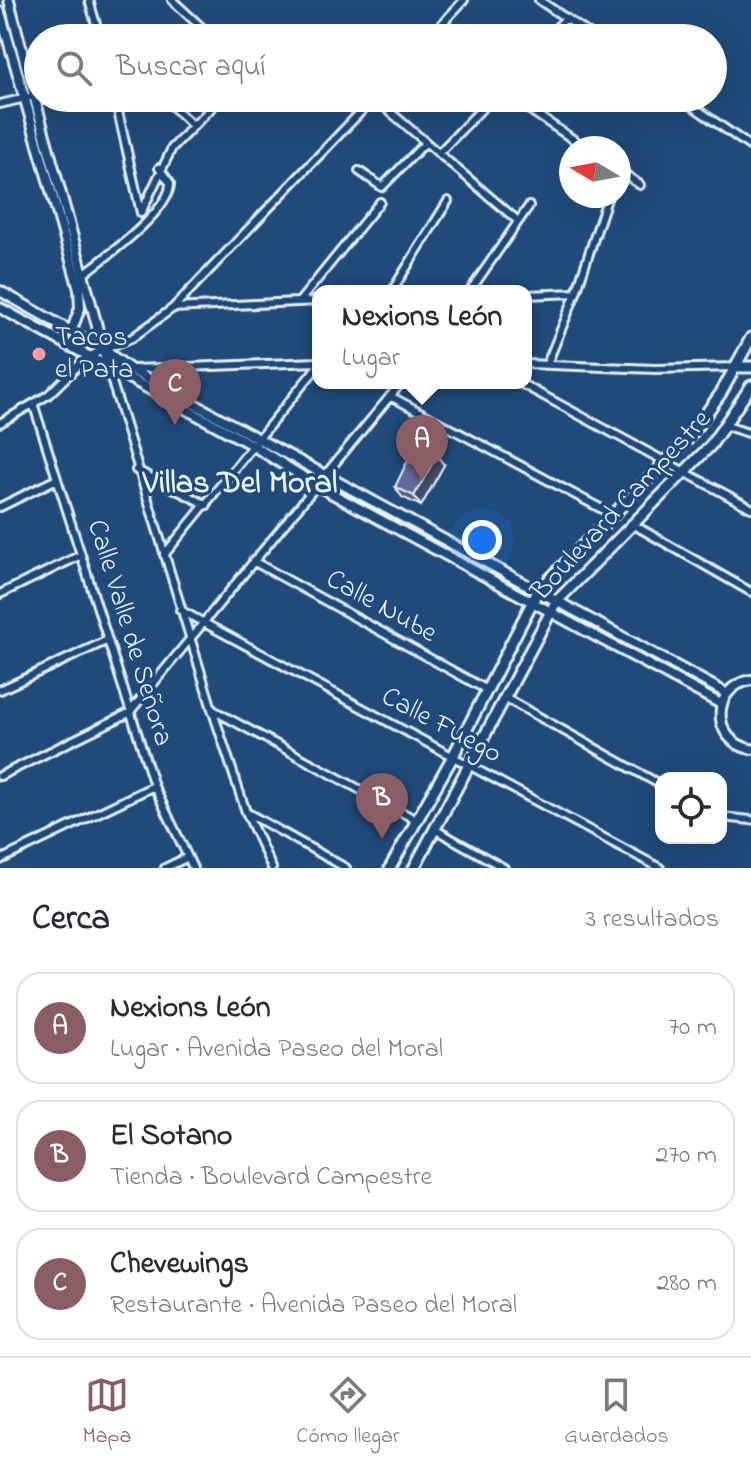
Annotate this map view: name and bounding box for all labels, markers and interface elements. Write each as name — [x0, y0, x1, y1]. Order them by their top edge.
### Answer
search box — [24, 24, 727, 112]
icon: search — [52, 46, 96, 90]
text: Buscar aquí — [116, 46, 266, 90]
north arrow — [559, 136, 631, 208]
popup — [312, 285, 532, 389]
text: Nexions León — [342, 296, 502, 340]
place label: Tacos el Pata — [55, 318, 133, 391]
text: Lugar — [342, 340, 400, 378]
marker: Tacos el Pata — [30, 345, 48, 363]
pin: C — [149, 359, 201, 425]
street label: Boulevard Campestre — [521, 401, 722, 612]
pin: A — [396, 415, 448, 481]
district label: Villas Del Moral — [142, 461, 337, 508]
street label: Calle Valle de Señora — [75, 515, 183, 751]
your location — [462, 520, 502, 560]
street label: Calle Nube — [318, 560, 445, 655]
street label: Calle Fuego — [373, 677, 509, 775]
map controls — [655, 772, 727, 844]
button: locate — [655, 772, 727, 844]
pin: B — [356, 773, 408, 839]
text: Cerca — [32, 895, 110, 945]
text: 3 resultados — [586, 901, 719, 939]
text: Nexions León — [110, 987, 271, 1031]
text: A — [52, 1009, 68, 1047]
text: 70 m — [668, 1009, 717, 1047]
text: Lugar · Avenida Paseo del Moral — [110, 1031, 443, 1069]
text: El Sotano — [110, 1115, 232, 1159]
text: B — [51, 1137, 69, 1175]
text: 270 m — [655, 1137, 717, 1175]
text: Tienda · Boulevard Campestre — [110, 1159, 432, 1197]
text: Chevewings — [110, 1243, 249, 1287]
text: C — [53, 1265, 67, 1303]
text: 280 m — [656, 1265, 717, 1303]
text: Restaurante · Avenida Paseo del Moral — [110, 1287, 517, 1325]
tab: Mapa — [82, 1373, 131, 1453]
tab: Cómo llegar — [296, 1373, 400, 1453]
tab: Guardados — [564, 1373, 669, 1453]

